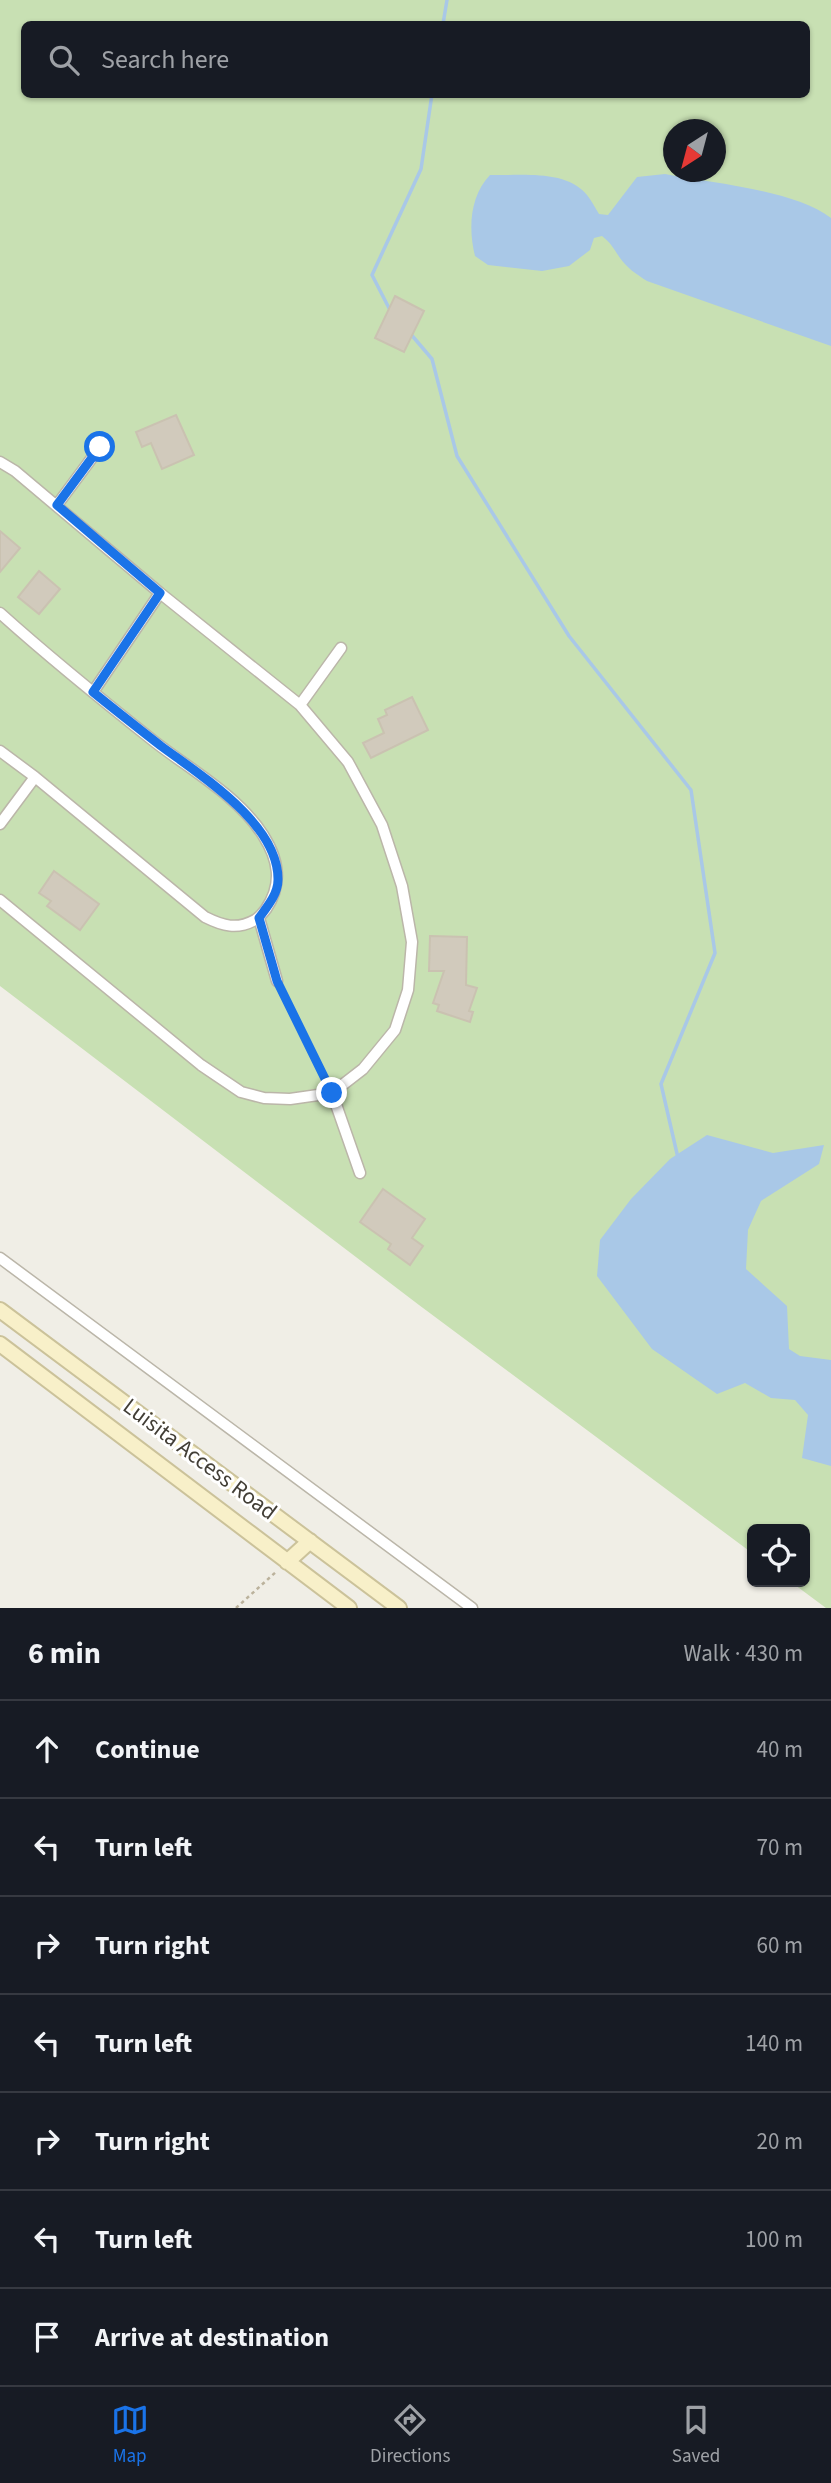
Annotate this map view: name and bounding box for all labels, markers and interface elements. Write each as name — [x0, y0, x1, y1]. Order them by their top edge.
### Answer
search box — [21, 21, 810, 98]
icon: search — [45, 41, 83, 79]
text: Search here — [101, 41, 229, 78]
north arrow — [663, 119, 726, 182]
route start — [84, 431, 115, 462]
route end — [316, 1077, 347, 1108]
street label: Luisita Access Road — [116, 1390, 284, 1528]
map controls — [747, 1524, 810, 1587]
button: locate — [747, 1524, 810, 1587]
text: 6 min — [28, 1632, 101, 1675]
text: Walk · 430 m — [684, 1637, 803, 1670]
icon: ahead — [28, 1730, 66, 1768]
text: Continue — [95, 1731, 200, 1768]
text: 40 m — [756, 1733, 803, 1766]
icon: left — [28, 1828, 66, 1866]
text: Turn left — [95, 1829, 192, 1866]
text: 70 m — [756, 1831, 803, 1864]
icon: right — [28, 1926, 66, 1964]
text: Turn right — [95, 1927, 210, 1964]
text: 60 m — [756, 1929, 803, 1962]
icon: left — [28, 2024, 66, 2062]
text: Turn left — [95, 2025, 192, 2062]
text: 140 m — [745, 2027, 803, 2060]
icon: right — [28, 2122, 66, 2160]
text: Turn right — [95, 2123, 210, 2160]
text: 20 m — [756, 2125, 803, 2158]
icon: left — [28, 2220, 66, 2258]
text: Turn left — [95, 2221, 192, 2258]
text: 100 m — [745, 2223, 803, 2256]
icon: arrive — [28, 2318, 66, 2356]
text: Arrive at destination — [95, 2319, 329, 2356]
tab: Map — [111, 2401, 149, 2470]
tab: Directions — [370, 2401, 450, 2470]
tab: Saved — [672, 2401, 720, 2470]

